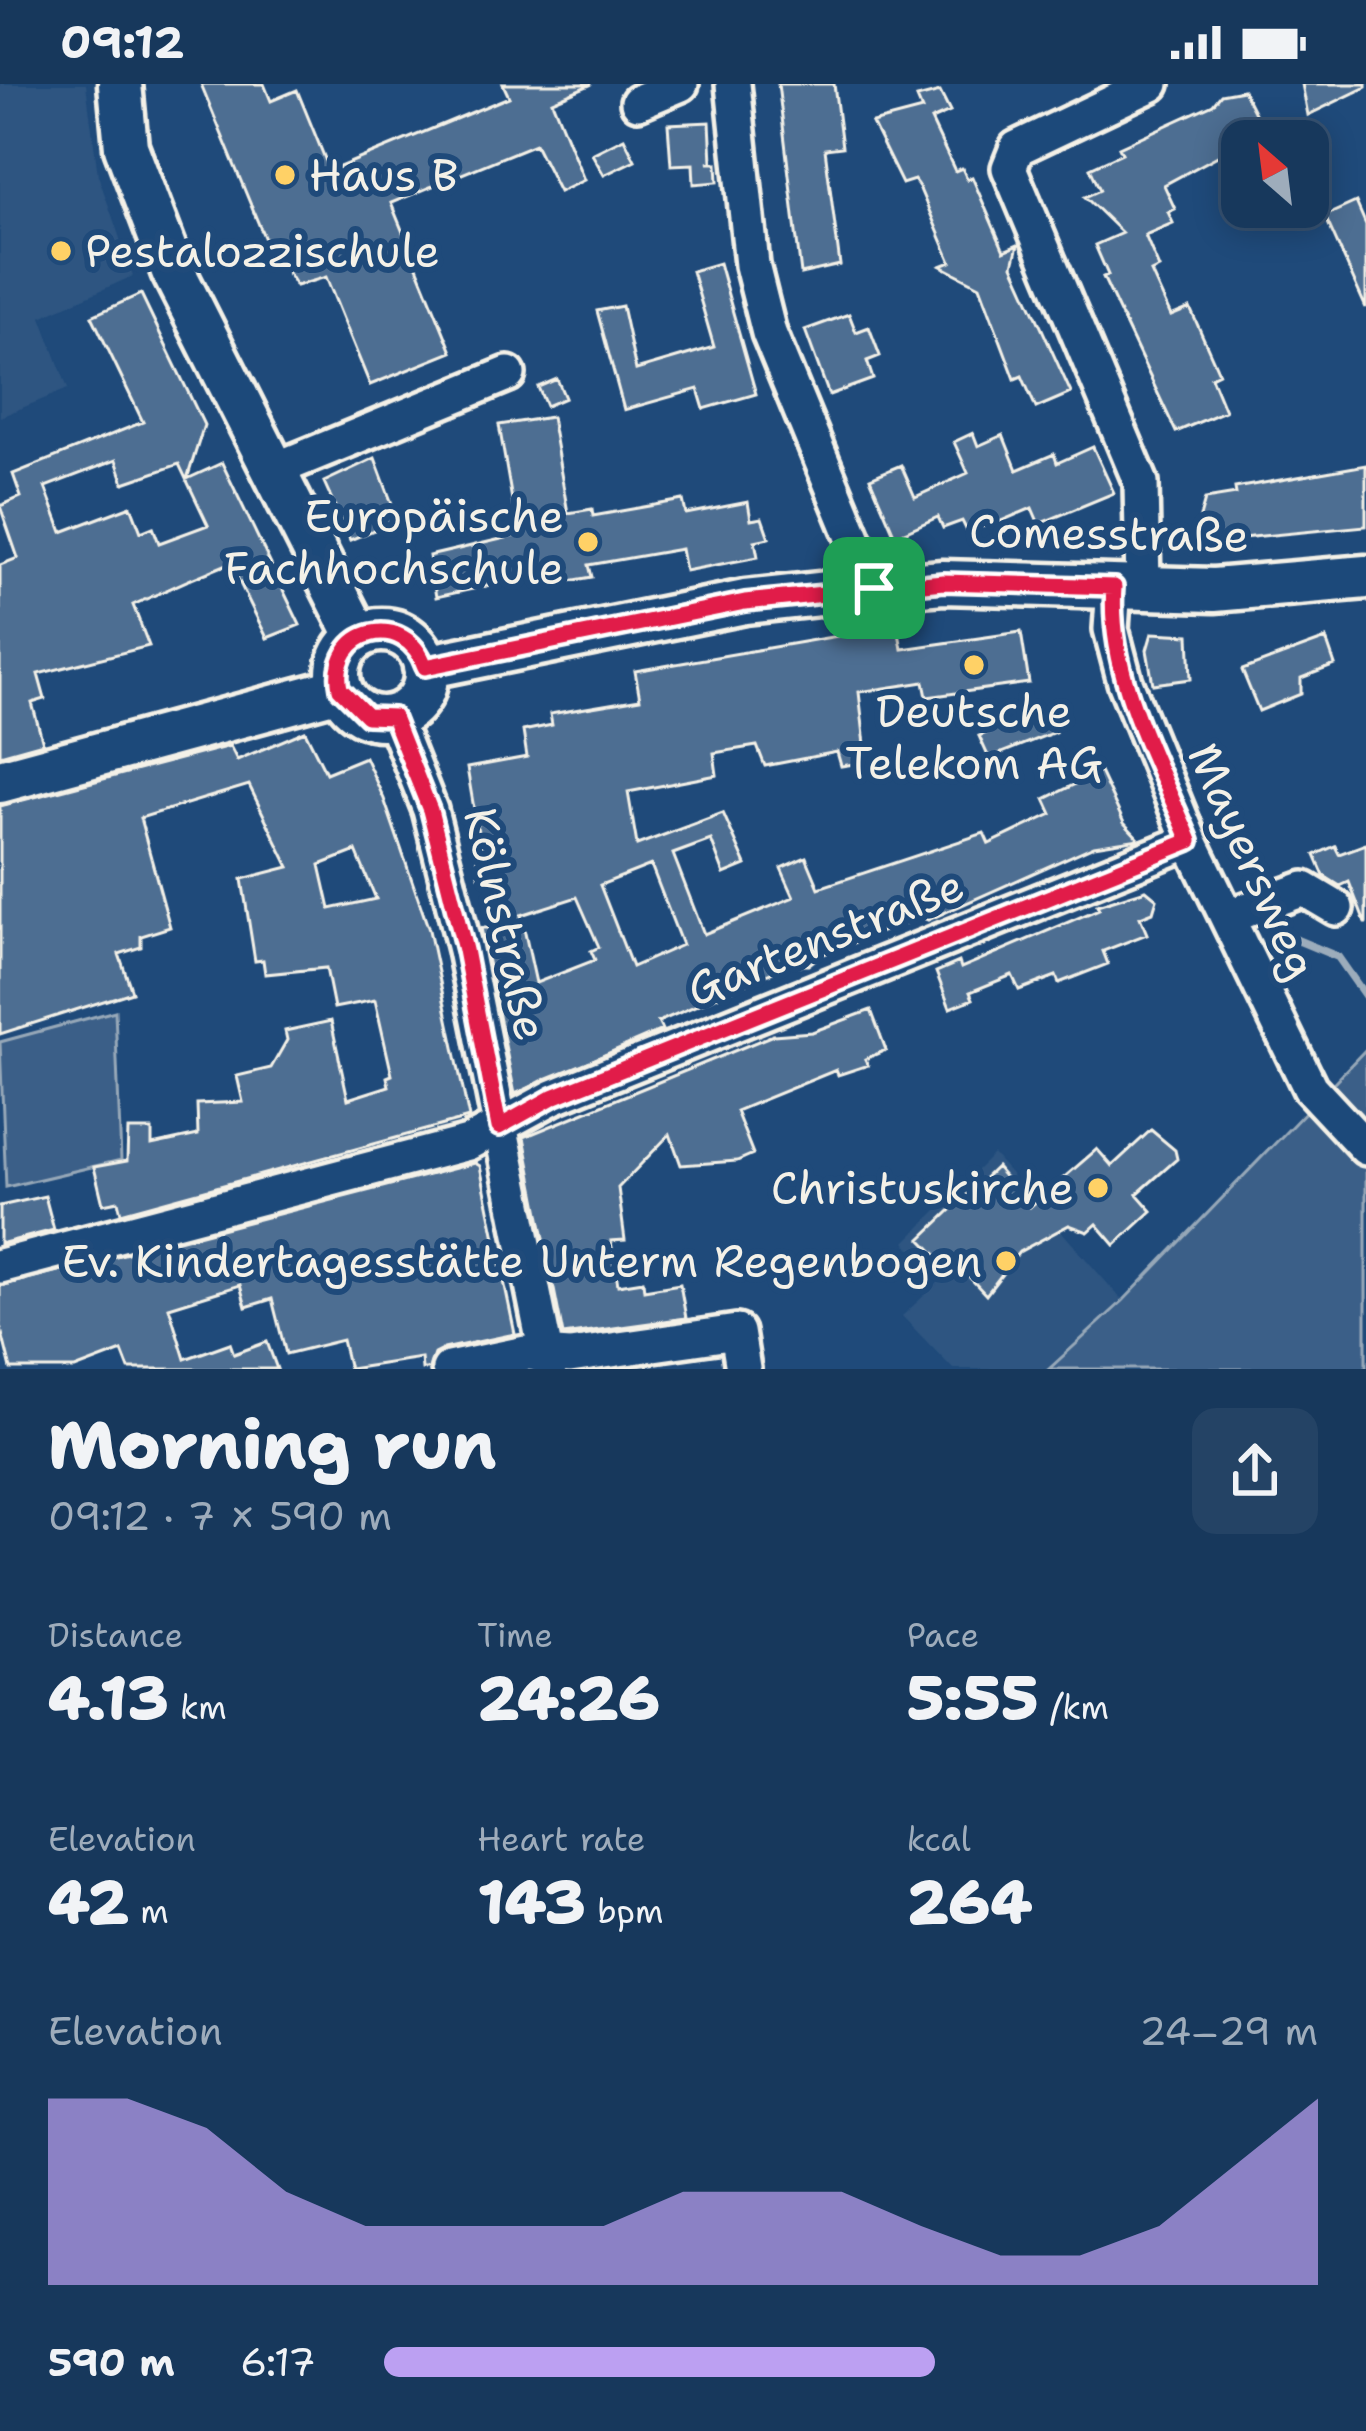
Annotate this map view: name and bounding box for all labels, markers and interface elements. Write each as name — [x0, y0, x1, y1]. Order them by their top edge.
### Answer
text: 09:12 — [60, 12, 184, 72]
north arrow — [1221, 120, 1329, 228]
map controls — [1221, 120, 1329, 228]
place label: Haus B — [309, 145, 458, 205]
marker: Haus B — [272, 162, 298, 188]
place label: Pestalozzischule — [85, 221, 440, 281]
marker: Pestalozzischule — [48, 238, 74, 264]
place label: Europäische Fachhochschule — [224, 486, 564, 598]
street label: Comesstraße — [968, 501, 1250, 565]
marker: Europäische Fachhochschule — [575, 529, 601, 555]
pin — [823, 537, 925, 639]
icon: arrive — [841, 555, 907, 621]
marker: Deutsche Telekom AG — [961, 652, 987, 678]
place label: Deutsche Telekom AG — [845, 681, 1103, 793]
street label: Mayersweg — [1174, 734, 1332, 988]
street label: Kölnstraße — [450, 802, 562, 1046]
street label: Gartenstraße — [678, 854, 972, 1020]
place label: Christuskirche — [771, 1158, 1074, 1218]
marker: Christuskirche — [1085, 1175, 1111, 1201]
place label: Ev. Kindertagesstätte Unterm Regenbogen — [61, 1231, 982, 1291]
marker: Ev. Kindertagesstätte Unterm Regenbogen — [993, 1248, 1019, 1274]
text: Morning run — [48, 1401, 497, 1489]
button: share — [1192, 1408, 1318, 1534]
text: 09:12 · 7 × 590 m — [48, 1490, 392, 1542]
text: Distance — [48, 1613, 183, 1658]
text: Time — [477, 1613, 553, 1658]
text: Pace — [907, 1613, 979, 1658]
text: 4.13 — [48, 1658, 169, 1738]
text: 24:26 — [477, 1658, 660, 1738]
text: 5:55 — [907, 1658, 1039, 1738]
text: km — [169, 1685, 227, 1730]
text: /km — [1039, 1685, 1109, 1730]
text: Elevation — [48, 1817, 196, 1862]
text: Heart rate — [477, 1817, 646, 1862]
text: kcal — [907, 1817, 971, 1862]
text: 42 — [48, 1862, 129, 1942]
text: 143 — [477, 1862, 586, 1942]
text: 264 — [907, 1862, 1033, 1942]
text: m — [129, 1889, 169, 1934]
text: bpm — [586, 1889, 664, 1934]
text: Elevation — [48, 2005, 223, 2057]
text: 24–29 m — [1139, 2005, 1318, 2057]
text: 590 m — [48, 2336, 175, 2388]
text: 6:17 — [240, 2336, 315, 2388]

